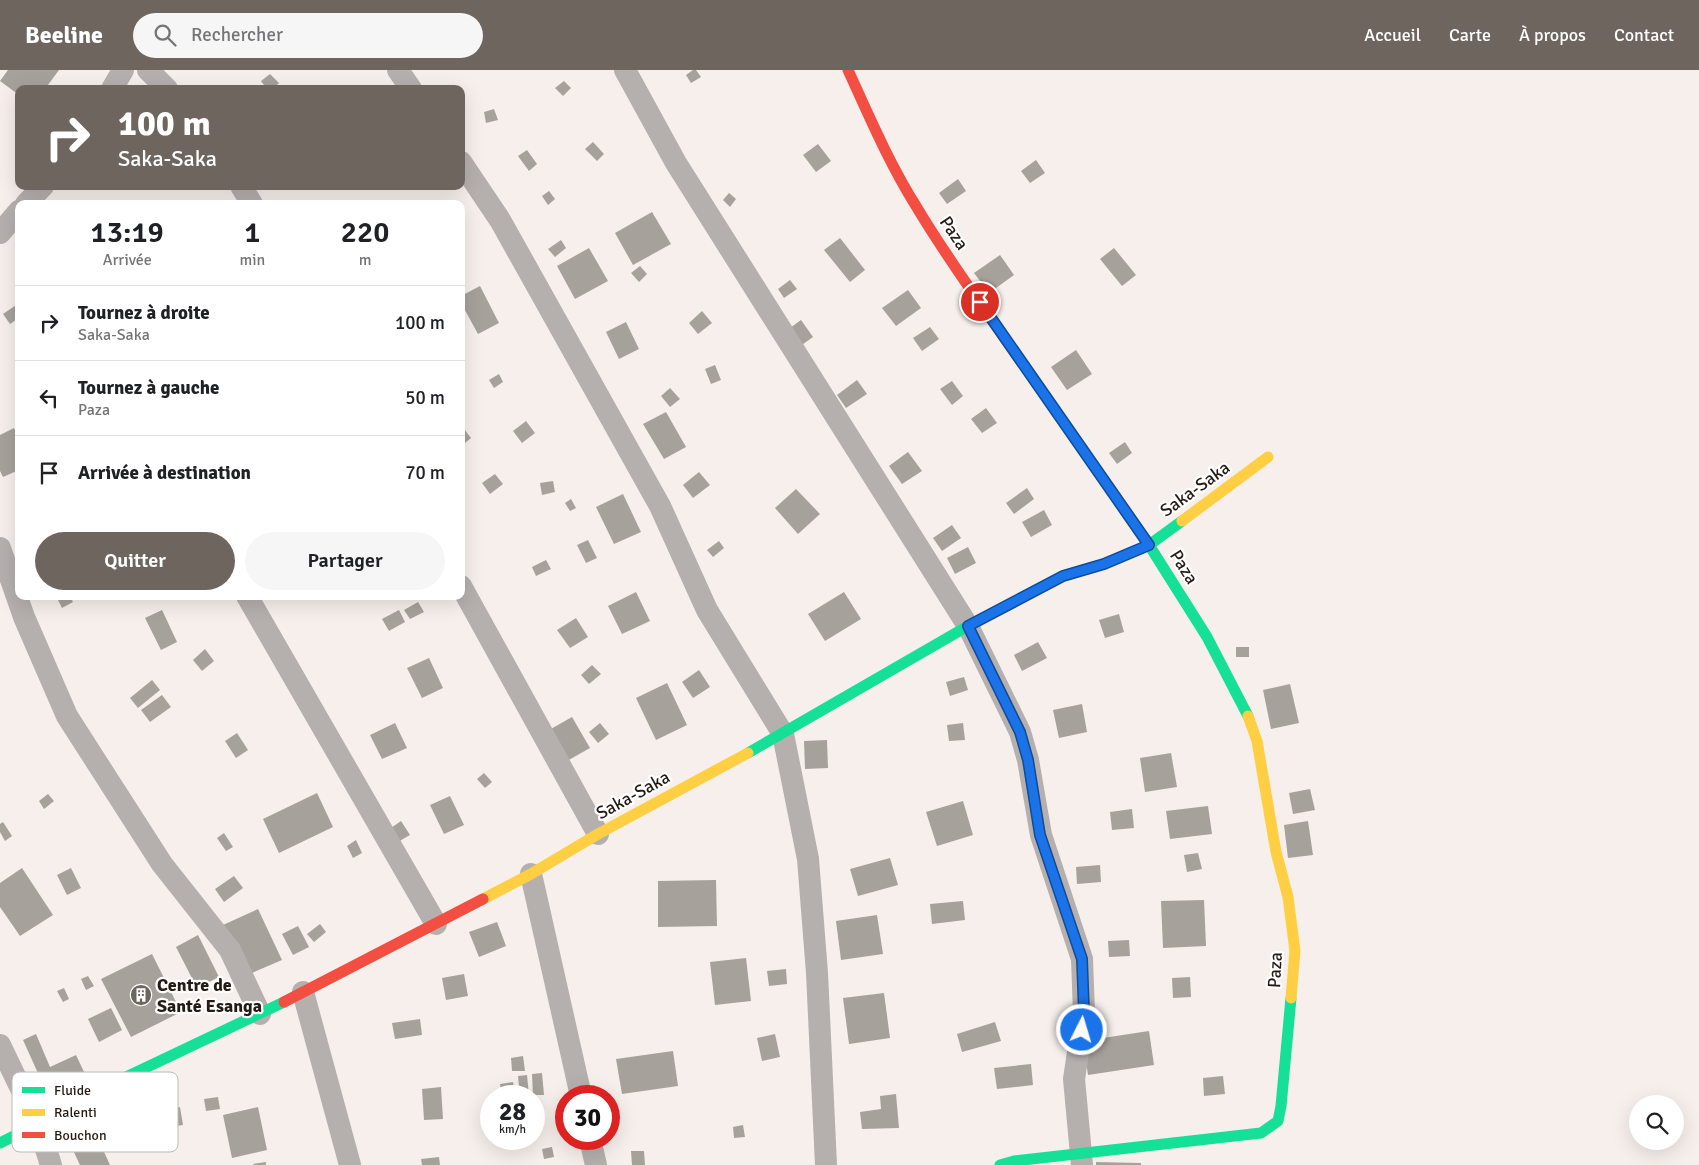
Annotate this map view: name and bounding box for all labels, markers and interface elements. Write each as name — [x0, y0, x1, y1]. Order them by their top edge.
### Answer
search box — [133, 13, 483, 58]
text: Beeline — [25, 20, 103, 50]
icon: search — [151, 21, 179, 49]
text: Rechercher — [191, 23, 283, 47]
text: Accueil — [1364, 24, 1421, 46]
text: Carte — [1449, 24, 1491, 46]
text: À propos — [1519, 24, 1586, 46]
text: Contact — [1614, 24, 1674, 46]
text: 100 m — [118, 102, 211, 145]
icon: right — [35, 105, 100, 170]
text: Saka-Saka — [118, 145, 217, 172]
street label: Paza — [935, 212, 973, 254]
text: 13:19 — [91, 214, 164, 251]
text: 1 — [244, 214, 260, 251]
text: 220 — [341, 214, 389, 251]
text: Arrivée — [103, 250, 152, 270]
text: min — [239, 250, 265, 270]
text: m — [359, 250, 371, 270]
pin — [959, 281, 1001, 323]
icon: arrive — [966, 288, 994, 316]
text: Tournez à droite — [78, 301, 210, 325]
icon: right — [35, 309, 63, 337]
text: 100 m — [395, 311, 445, 335]
text: Saka-Saka — [78, 325, 150, 345]
text: Tournez à gauche — [78, 376, 219, 400]
icon: left — [35, 384, 63, 412]
text: 50 m — [405, 386, 445, 410]
text: Paza — [78, 400, 110, 420]
street label: Saka-Saka — [1156, 456, 1234, 522]
icon: arrive — [35, 459, 63, 487]
text: Arrivée à destination — [78, 461, 251, 485]
text: 70 m — [405, 461, 445, 485]
button: Quitter — [35, 532, 235, 590]
button: Partager — [245, 532, 445, 590]
street label: Paza — [1165, 546, 1203, 588]
street label: Saka-Saka — [592, 766, 674, 824]
street label: Paza — [1263, 951, 1287, 989]
place label: Centre de Santé Esanga — [157, 974, 262, 1017]
building icon: Centre de Santé Esanga — [129, 983, 153, 1007]
position arrow — [1055, 1003, 1107, 1055]
legend — [12, 1072, 178, 1152]
text: Fluide — [54, 1082, 91, 1099]
speed limit sign: 30 — [555, 1085, 620, 1150]
map controls — [1629, 1095, 1684, 1150]
button: search — [1629, 1095, 1684, 1150]
text: 28 — [499, 1096, 526, 1127]
text: Ralenti — [54, 1104, 97, 1121]
text: km/h — [499, 1122, 526, 1137]
text: Bouchon — [54, 1127, 107, 1144]

